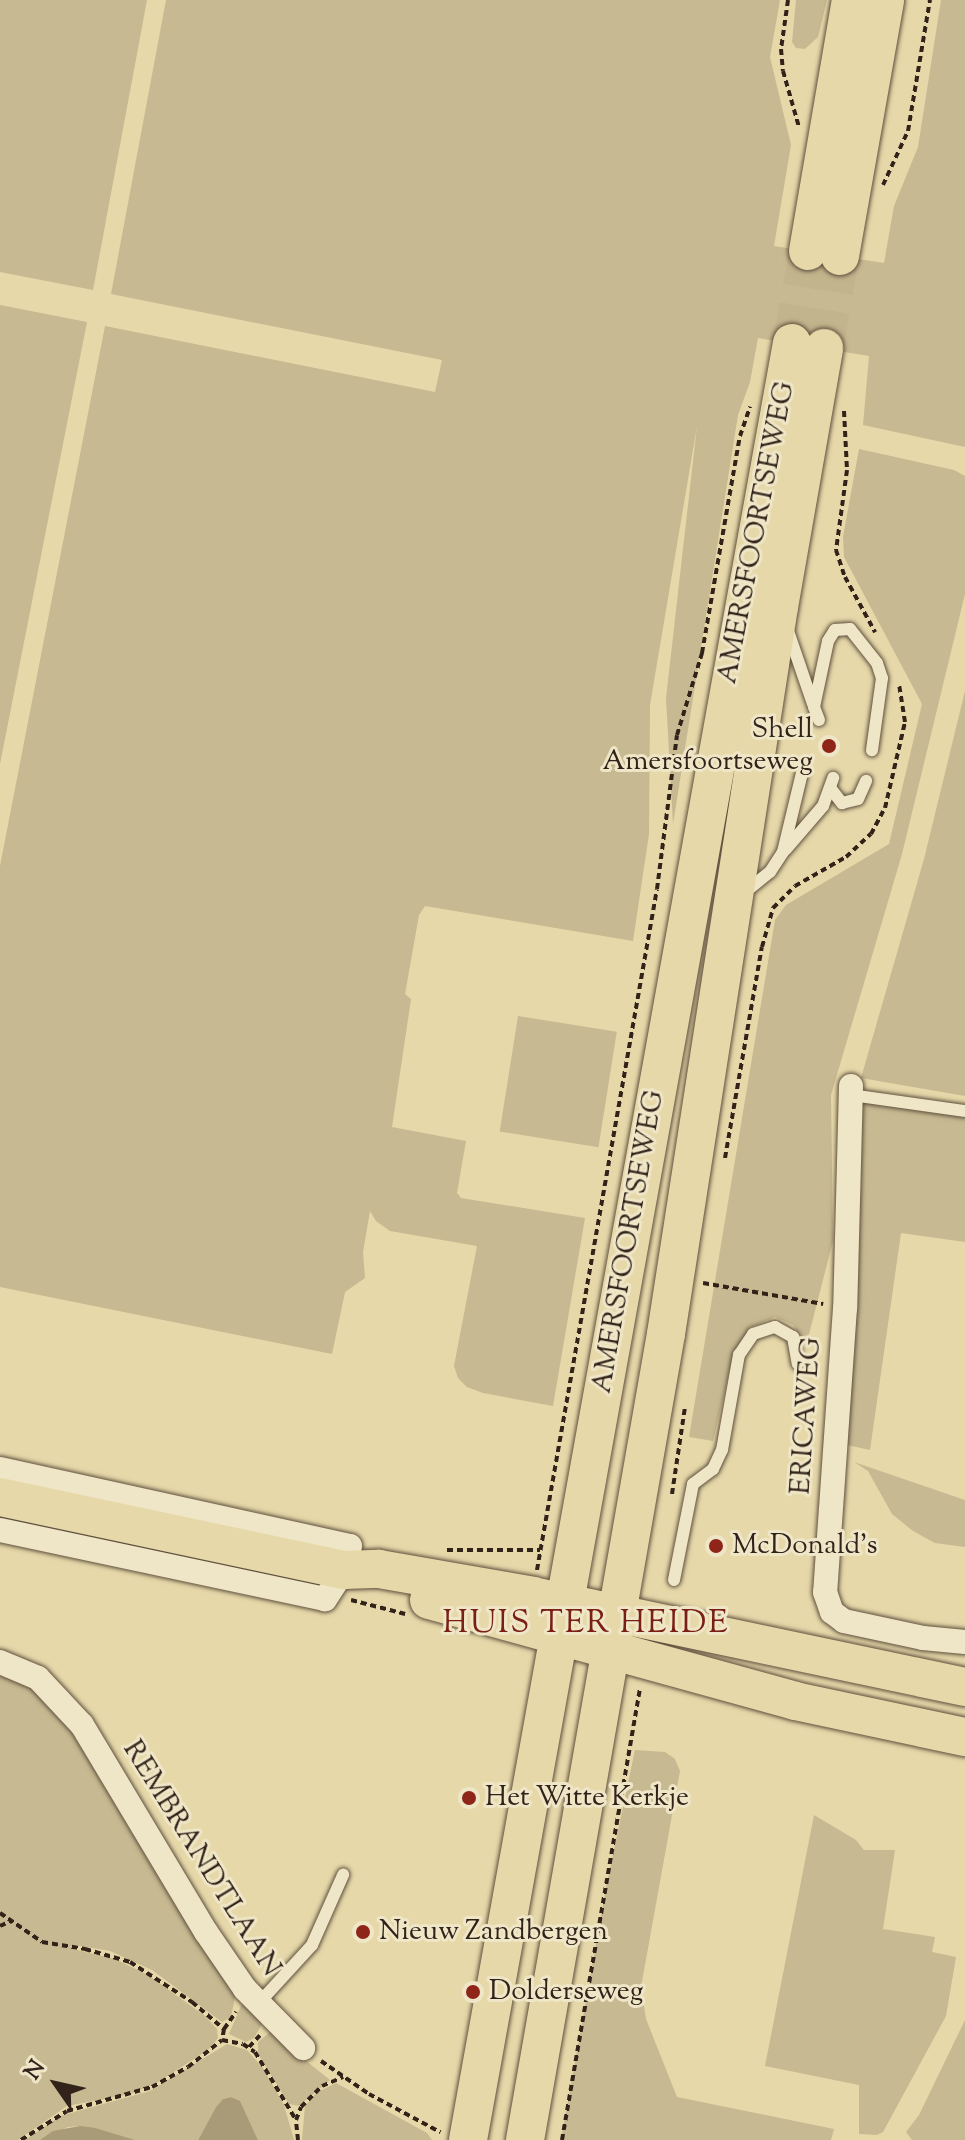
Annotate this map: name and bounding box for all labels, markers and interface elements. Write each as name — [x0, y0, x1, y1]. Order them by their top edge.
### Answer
street label: AMERSFOORTSEWEG — [711, 379, 803, 687]
place label: Shell Amersfoortseweg — [603, 713, 813, 779]
marker: Shell Amersfoortseweg — [820, 737, 838, 755]
street label: AMERSFOORTSEWEG — [586, 1088, 672, 1396]
street label: ERICAWEG — [785, 1336, 829, 1496]
place label: McDonald's — [732, 1529, 878, 1563]
marker: McDonald's — [707, 1537, 725, 1555]
district label: HUIS TER HEIDE — [442, 1605, 730, 1643]
street label: REMBRANDTLAAN — [115, 1735, 287, 1983]
place label: Het Witte Kerkje — [485, 1781, 689, 1815]
marker: Het Witte Kerkje — [460, 1789, 478, 1807]
place label: Nieuw Zandbergen — [379, 1915, 608, 1949]
marker: Nieuw Zandbergen — [354, 1923, 372, 1941]
place label: Dolderseweg — [489, 1975, 643, 2009]
marker: Dolderseweg — [464, 1983, 482, 2001]
north arrow — [16, 2044, 96, 2124]
text: N — [18, 2054, 54, 2087]

